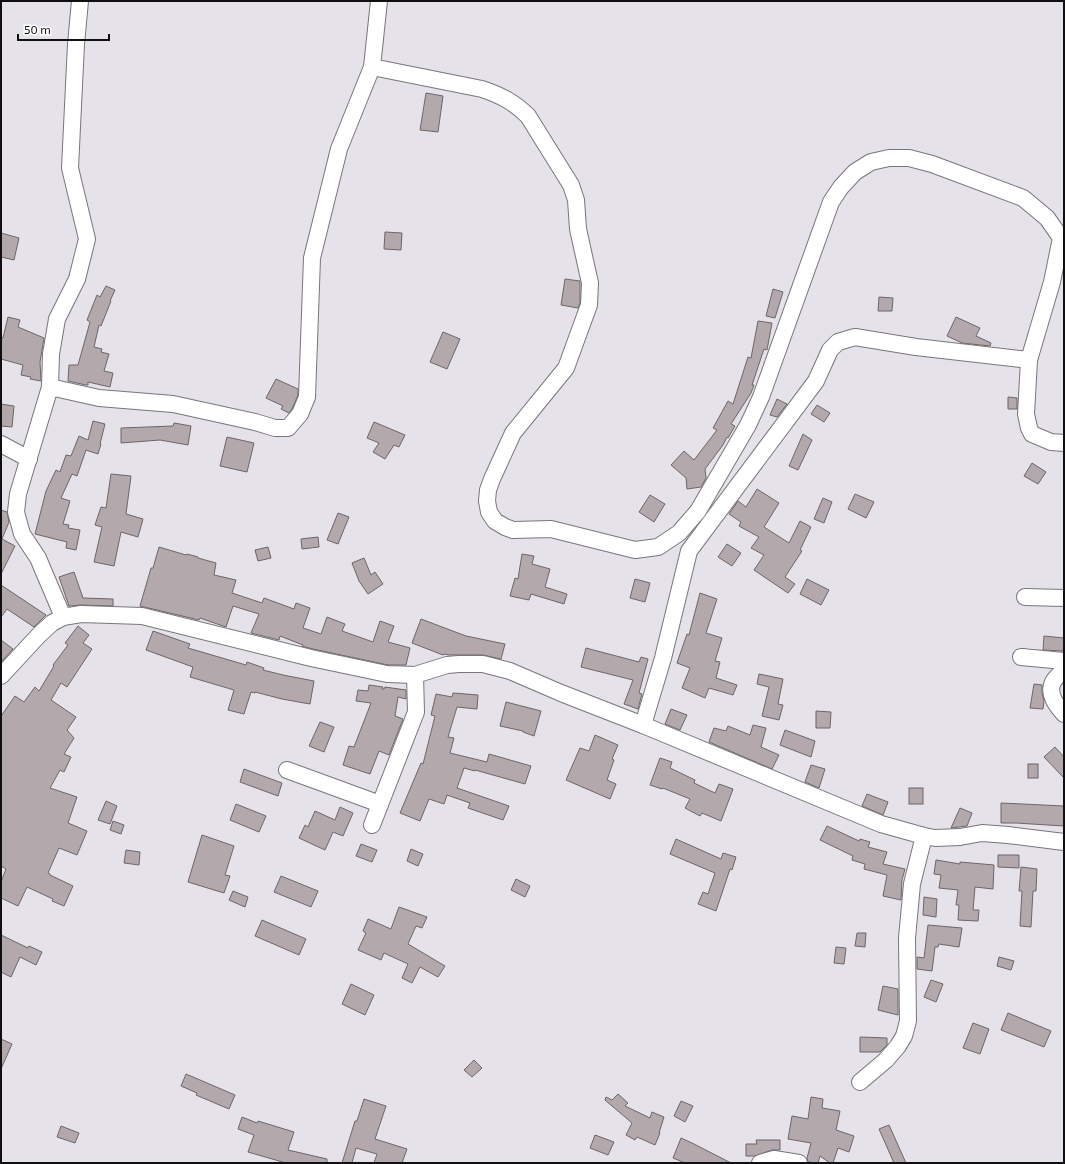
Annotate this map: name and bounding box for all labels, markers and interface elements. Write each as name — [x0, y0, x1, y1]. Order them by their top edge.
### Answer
scale bar — [18, 16, 109, 42]
text: 50 m — [24, 22, 51, 36]

